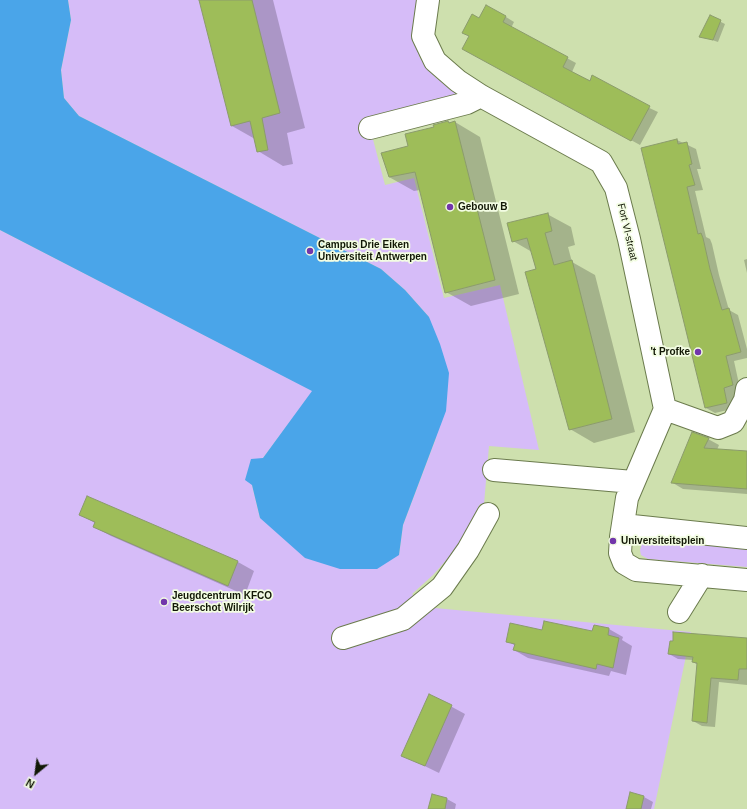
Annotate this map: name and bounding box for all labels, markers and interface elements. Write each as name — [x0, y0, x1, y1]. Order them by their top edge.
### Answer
place label: Gebouw B — [458, 201, 507, 213]
marker: Gebouw B — [445, 202, 455, 212]
street label: Fort VI-straat — [615, 202, 639, 262]
place label: Campus Drie Eiken Universiteit Antwerpen — [318, 239, 427, 262]
marker: Campus Drie Eiken Universiteit Antwerpen — [305, 246, 315, 256]
place label: 't Profke — [650, 346, 690, 358]
marker: 't Profke — [693, 347, 703, 357]
place label: Universiteitsplein — [621, 535, 704, 547]
marker: Universiteitsplein — [608, 536, 618, 546]
place label: Jeugdcentrum KFCO Beerschot Wilrijk — [172, 590, 272, 614]
marker: Jeugdcentrum KFCO Beerschot Wilrijk — [159, 597, 169, 607]
north arrow — [16, 753, 56, 793]
text: N — [24, 776, 37, 791]

